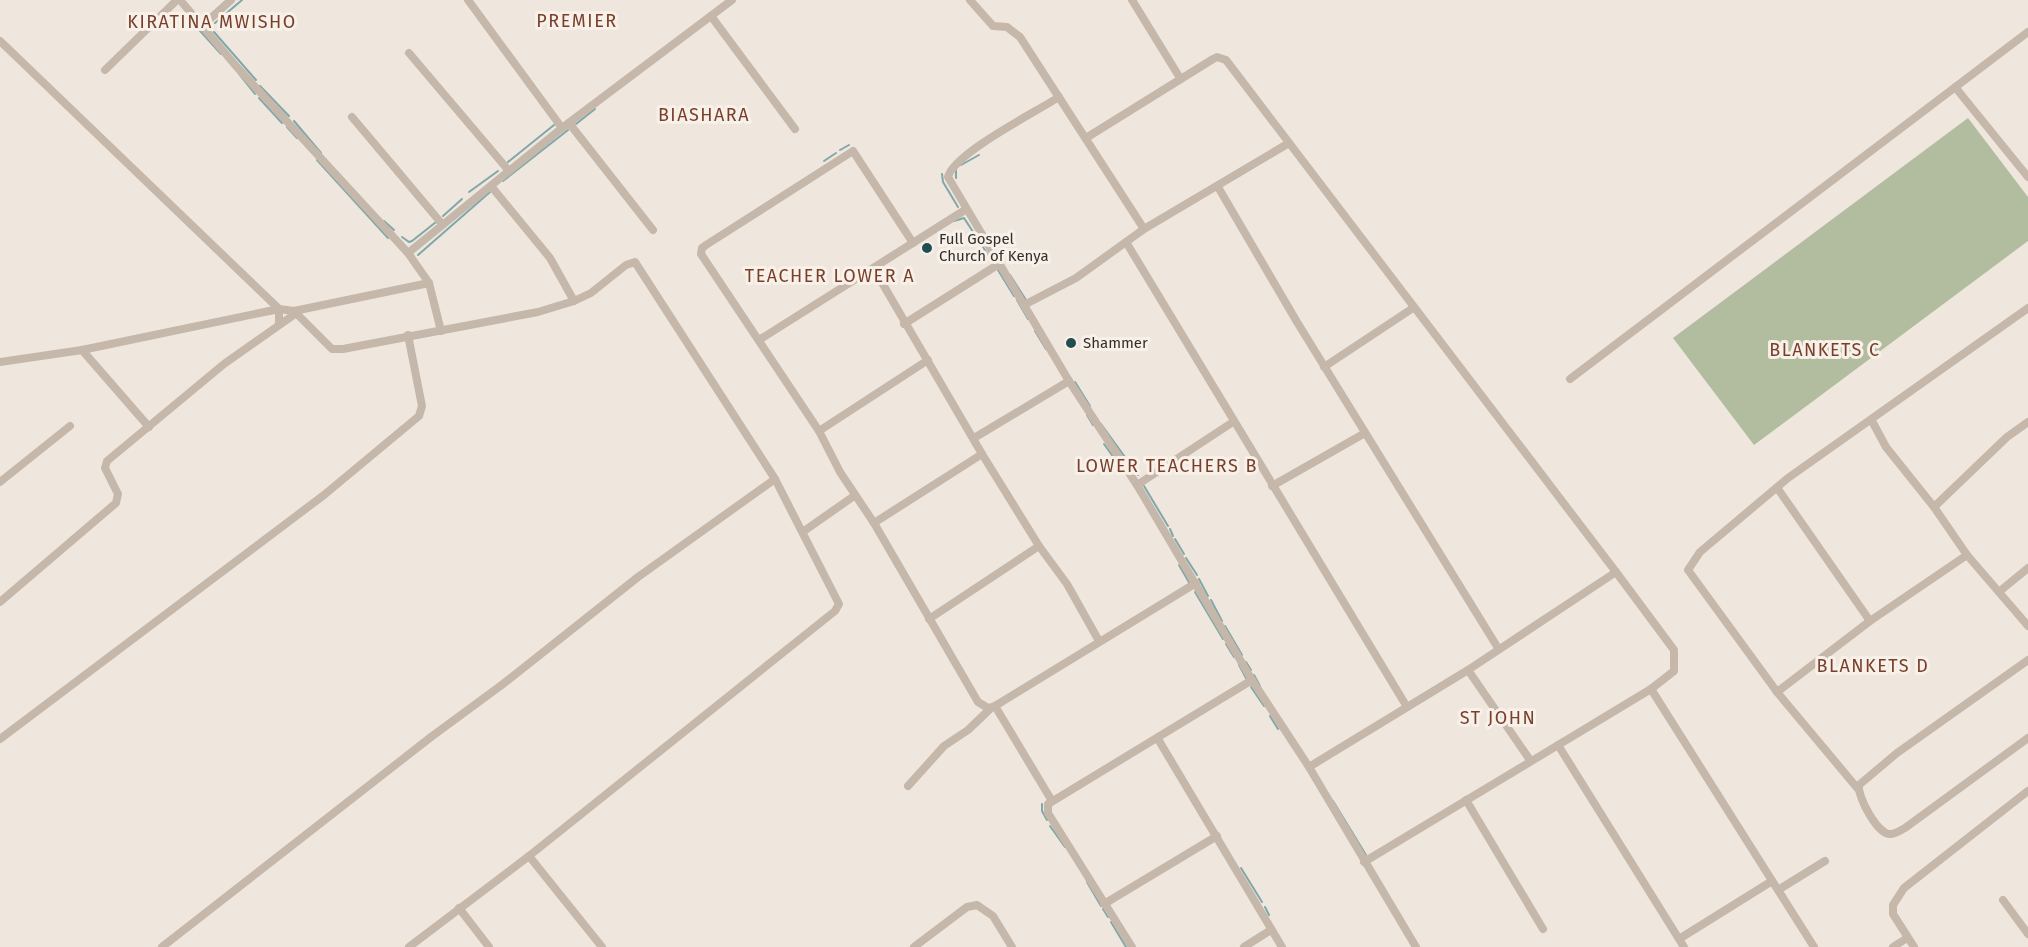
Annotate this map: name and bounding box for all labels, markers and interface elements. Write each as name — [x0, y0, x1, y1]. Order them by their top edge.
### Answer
district label: PREMIER — [536, 10, 618, 32]
district label: KIRATINA MWISHO — [127, 11, 297, 33]
district label: BIASHARA — [658, 104, 750, 126]
place label: Full Gospel Church of Kenya — [939, 230, 1049, 265]
marker: Full Gospel Church of Kenya — [920, 241, 934, 255]
district label: TEACHER LOWER A — [745, 265, 915, 287]
place label: Shammer — [1083, 334, 1148, 352]
marker: Shammer — [1064, 336, 1078, 350]
district label: BLANKETS C — [1769, 339, 1881, 361]
district label: LOWER TEACHERS B — [1076, 455, 1258, 477]
district label: BLANKETS D — [1817, 655, 1929, 677]
district label: ST JOHN — [1460, 707, 1536, 729]

